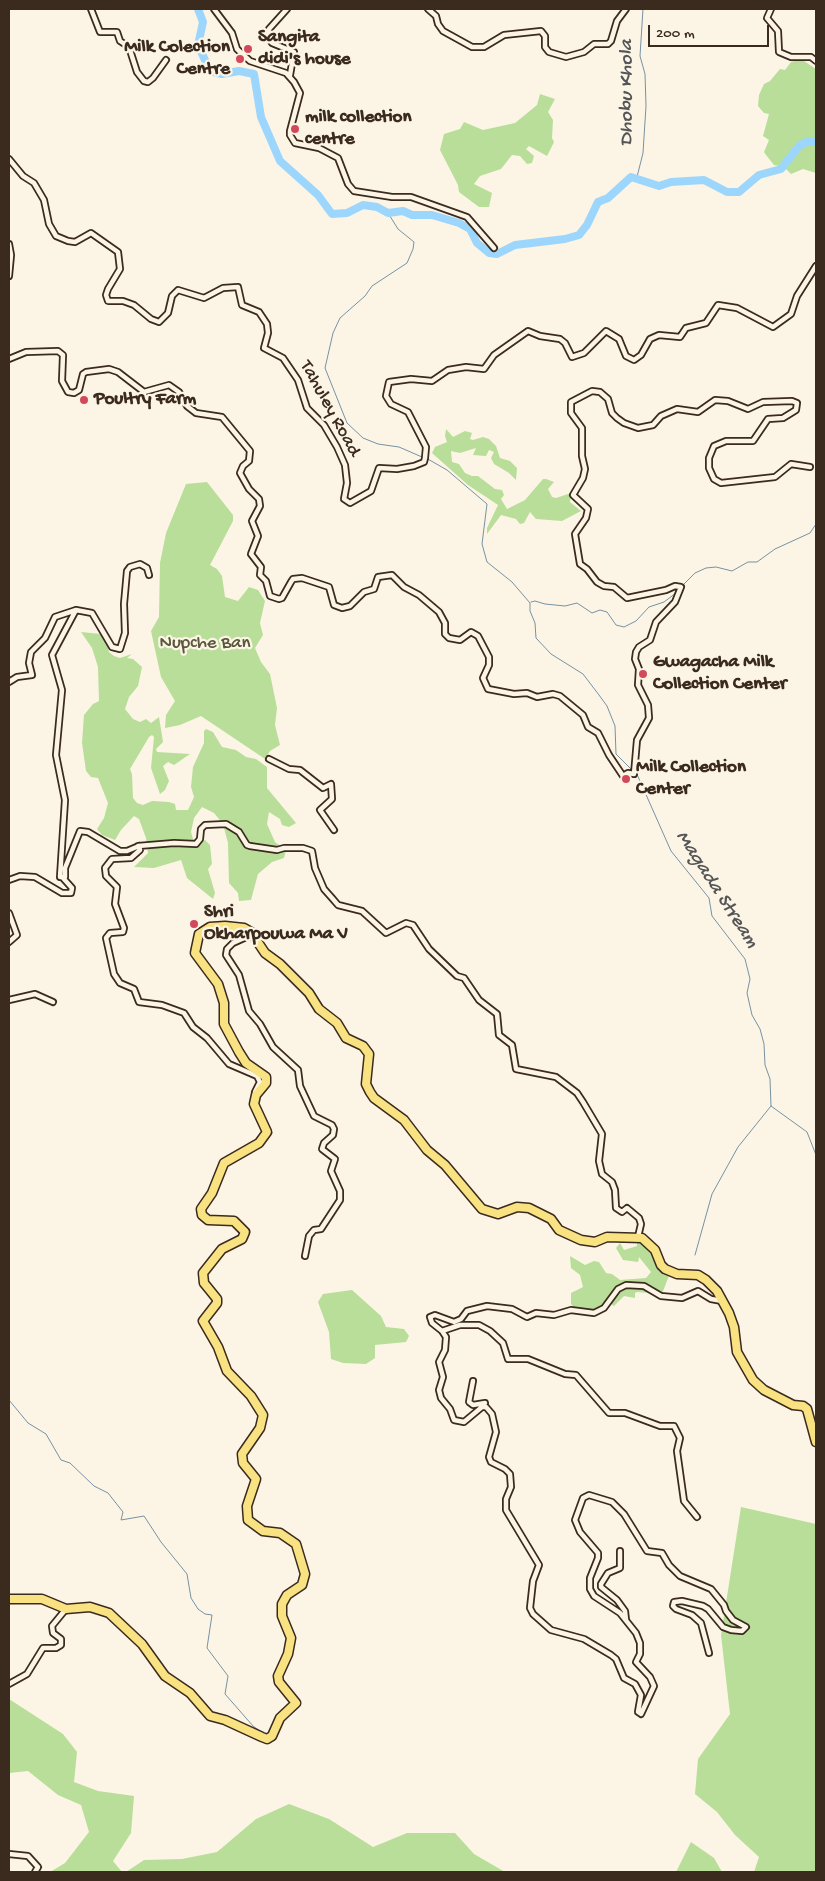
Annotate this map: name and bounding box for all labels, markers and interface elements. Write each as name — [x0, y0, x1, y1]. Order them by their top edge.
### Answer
scale bar — [650, 15, 771, 47]
text: 200 m — [656, 25, 695, 43]
place label: Sangita didi's house — [258, 27, 351, 71]
place label: Milk Colection Centre — [124, 37, 230, 81]
water label: Dhobu Khola — [616, 40, 640, 146]
marker: Sangita didi's house — [242, 43, 254, 55]
marker: Milk Colection Centre — [234, 53, 246, 65]
place label: milk collection centre — [305, 107, 411, 151]
marker: milk collection centre — [289, 123, 301, 135]
street label: Tahuley Road — [293, 357, 365, 461]
place label: Poultry Farm — [94, 389, 196, 411]
marker: Poultry Farm — [78, 394, 90, 406]
park label: Nupche Ban — [160, 633, 250, 655]
place label: Gwagacha Milk Collection Center — [653, 652, 786, 696]
marker: Gwagacha Milk Collection Center — [637, 668, 649, 680]
place label: Milk Collection Center — [636, 757, 746, 801]
marker: Milk Collection Center — [620, 773, 632, 785]
water label: Magada Stream — [669, 827, 763, 953]
place label: Shri Okharpouwa Ma V — [204, 902, 348, 946]
marker: Shri Okharpouwa Ma V — [188, 918, 200, 930]

